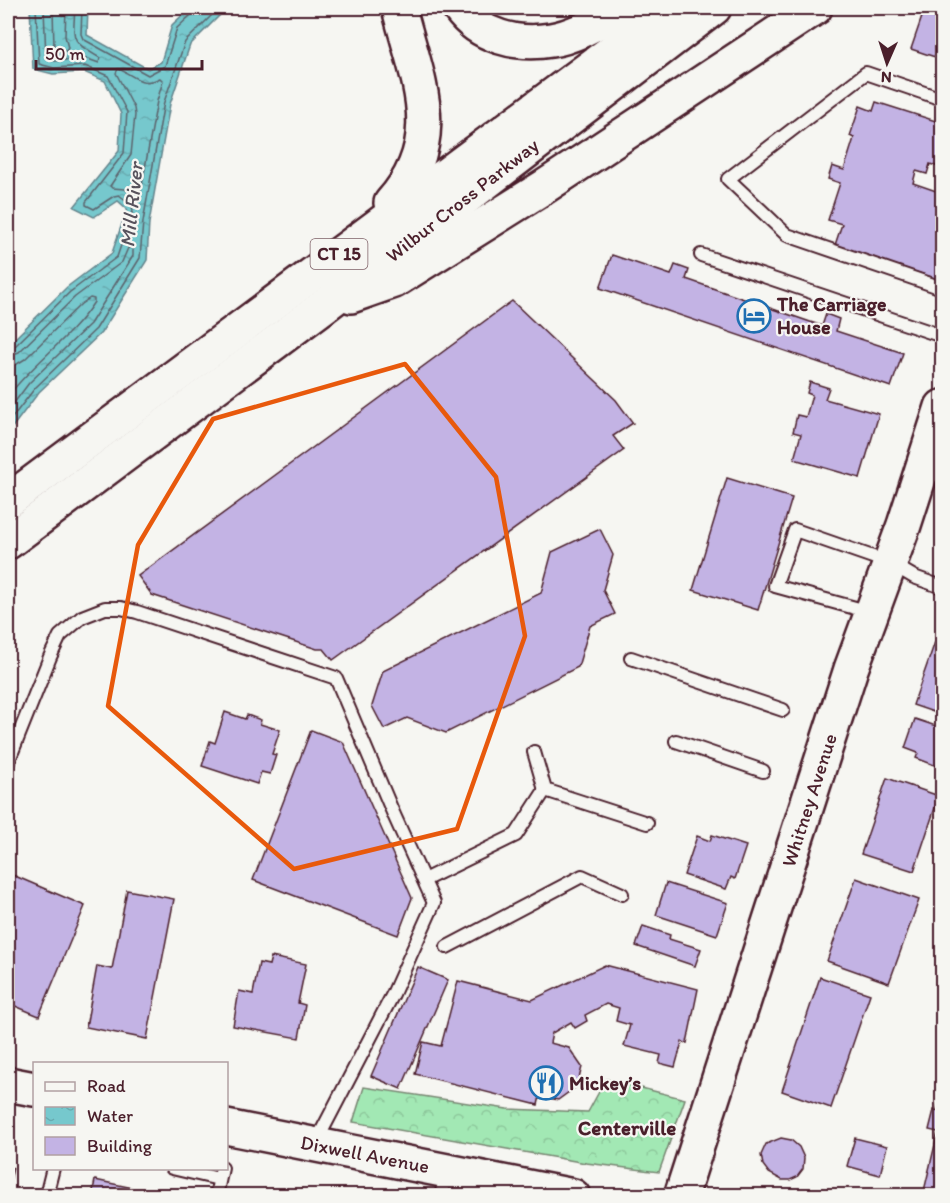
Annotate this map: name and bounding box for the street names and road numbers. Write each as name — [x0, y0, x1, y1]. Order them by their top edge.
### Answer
street label: Wilbur Cross Parkway — [381, 132, 544, 267]
road number: CT 15 — [310, 239, 368, 269]
street label: Whitney Avenue — [776, 730, 842, 870]
street label: Dixwell Avenue — [299, 1130, 431, 1178]

